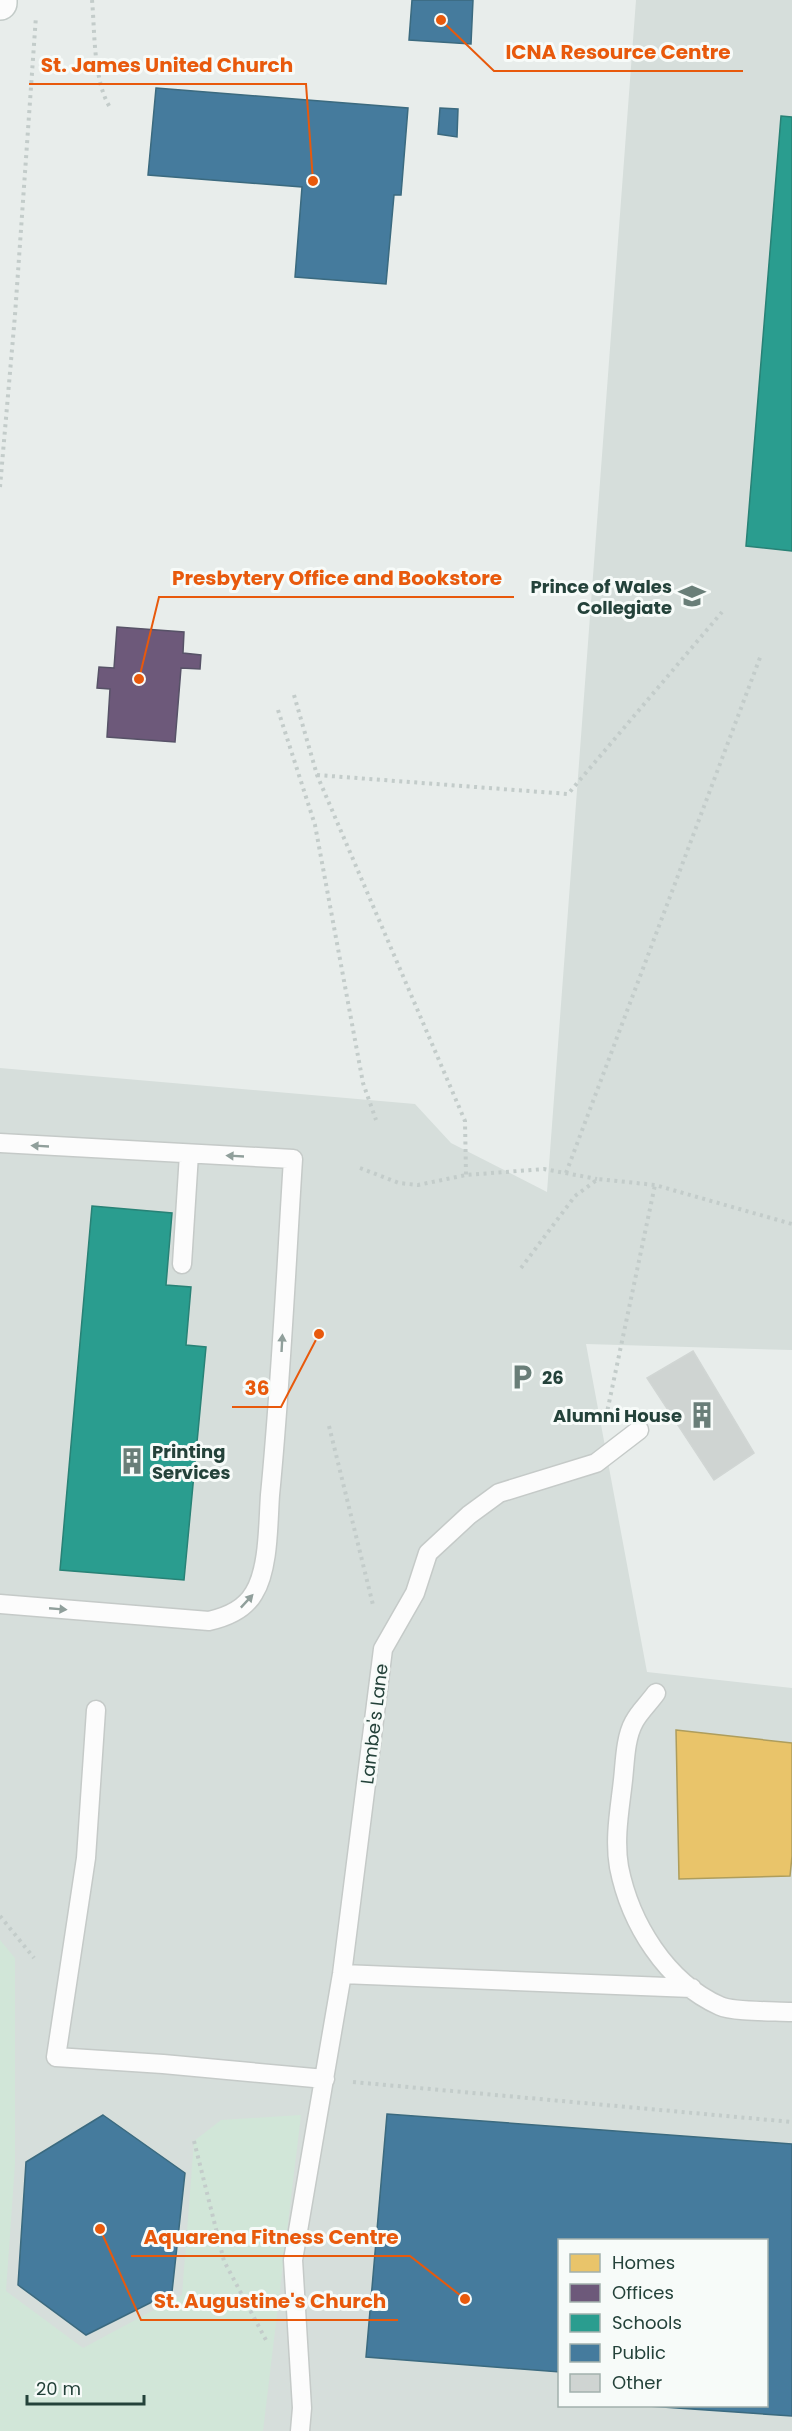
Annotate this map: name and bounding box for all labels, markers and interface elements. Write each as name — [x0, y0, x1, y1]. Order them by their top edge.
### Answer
callout: ICNA Resource Centre — [494, 33, 743, 71]
text: ICNA Resource Centre — [505, 38, 731, 66]
callout: St. James United Church — [29, 46, 306, 84]
text: St. James United Church — [41, 51, 293, 79]
callout: Presbytery Office and Bookstore — [159, 559, 514, 597]
text: Presbytery Office and Bookstore — [172, 564, 502, 592]
place label: Prince of Wales Collegiate — [530, 574, 672, 620]
school or university icon: Prince of Wales Collegiate — [677, 581, 707, 611]
one-way arrow — [31, 1141, 50, 1150]
one-way arrow — [225, 1152, 244, 1161]
one-way arrow — [278, 1333, 287, 1352]
parking icon: 26 — [507, 1362, 537, 1392]
place label: 26 — [542, 1365, 564, 1390]
callout: 36 — [232, 1369, 281, 1407]
text: 36 — [245, 1374, 269, 1402]
building icon: Alumni House — [687, 1400, 717, 1430]
place label: Alumni House — [553, 1403, 682, 1428]
place label: Printing Services — [152, 1439, 230, 1485]
building icon: Printing Services — [117, 1446, 147, 1476]
one-way arrow — [240, 1594, 253, 1609]
one-way arrow — [49, 1604, 68, 1614]
street label: Lambe's Lane — [354, 1662, 394, 1786]
callout: Aquarena Fitness Centre — [131, 2218, 410, 2256]
text: Aquarena Fitness Centre — [144, 2223, 398, 2251]
legend — [558, 2239, 768, 2407]
text: Homes — [612, 2250, 675, 2275]
text: Offices — [612, 2280, 674, 2305]
callout: St. Augustine's Church — [141, 2282, 398, 2320]
text: St. Augustine's Church — [154, 2287, 386, 2315]
text: Schools — [612, 2310, 682, 2335]
text: Public — [612, 2340, 666, 2365]
scale bar — [27, 2368, 144, 2406]
text: Other — [612, 2370, 662, 2395]
text: 20 m — [36, 2376, 81, 2401]

